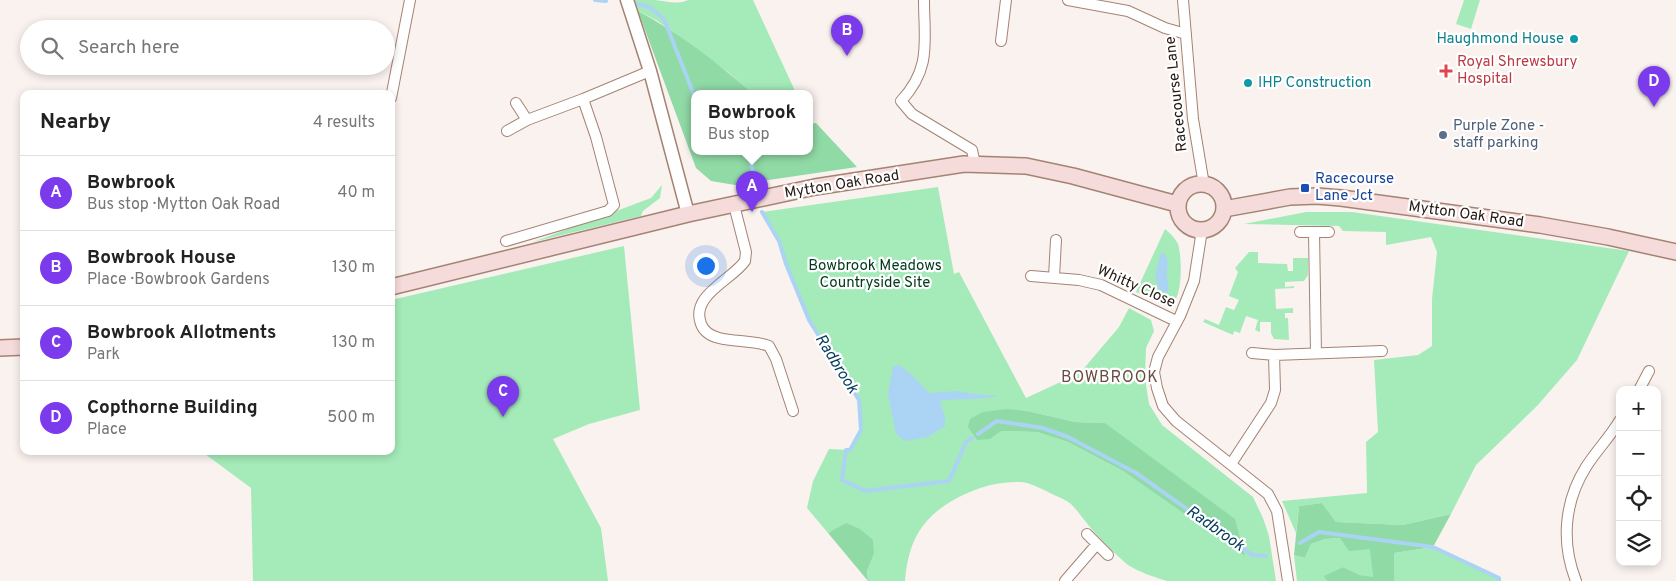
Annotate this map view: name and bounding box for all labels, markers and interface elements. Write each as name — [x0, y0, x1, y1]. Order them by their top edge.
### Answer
pin: B — [831, 15, 863, 56]
search box — [20, 20, 395, 75]
place label: Haughmond House — [1436, 30, 1564, 49]
marker: Haughmond House — [1568, 33, 1580, 45]
icon: search — [38, 34, 66, 62]
street label: Racecourse Lane — [1161, 35, 1193, 153]
text: Search here — [78, 36, 180, 60]
place label: Royal Shrewsbury Hospital — [1457, 53, 1578, 89]
marker: Royal Shrewsbury Hospital — [1439, 64, 1453, 78]
pin: D — [1638, 66, 1670, 107]
place label: IHP Construction — [1258, 74, 1371, 93]
marker: IHP Construction — [1242, 77, 1254, 89]
popup — [691, 90, 813, 155]
text: Bowbrook — [708, 101, 796, 125]
text: Nearby — [40, 109, 111, 136]
text: 4 results — [313, 113, 375, 133]
place label: Purple Zone - staff parking — [1453, 117, 1545, 153]
text: Bus stop — [708, 125, 770, 145]
marker: Purple Zone - staff parking — [1437, 129, 1449, 141]
street label: Mytton Oak Road — [783, 167, 901, 203]
place label: Racecourse Lane Jct — [1315, 170, 1394, 206]
text: Bowbrook — [87, 171, 176, 195]
pin: A — [736, 171, 768, 212]
marker: Racecourse Lane Jct — [1299, 182, 1311, 194]
text: A — [50, 183, 62, 203]
text: 40 m — [337, 183, 375, 203]
text: Bus stop · Mytton Oak Road — [87, 195, 280, 215]
street label: Mytton Oak Road — [1407, 198, 1525, 232]
text: Bowbrook House — [87, 246, 236, 270]
your location — [693, 253, 719, 279]
park label: Bowbrook Meadows Countryside Site — [808, 257, 942, 293]
text: B — [50, 258, 62, 278]
text: 130 m — [332, 258, 375, 278]
street label: Whitty Close — [1094, 261, 1178, 313]
text: Place · Bowbrook Gardens — [87, 270, 270, 290]
text: Bowbrook Allotments — [87, 321, 276, 345]
water label: Radbrook — [810, 331, 863, 398]
text: C — [51, 333, 61, 353]
text: 130 m — [332, 333, 375, 353]
text: Park — [87, 345, 120, 365]
district label: BOWBROOK — [1061, 368, 1159, 388]
pin: C — [487, 376, 519, 417]
map controls — [1616, 386, 1661, 566]
button: + — [1616, 386, 1661, 431]
text: Copthorne Building — [87, 396, 258, 420]
text: D — [50, 408, 62, 428]
text: 500 m — [327, 408, 375, 428]
text: Place — [87, 420, 127, 440]
button: − — [1616, 431, 1661, 476]
button: locate — [1616, 476, 1661, 521]
water label: Radbrook — [1182, 502, 1249, 557]
button: layers — [1616, 521, 1661, 566]

